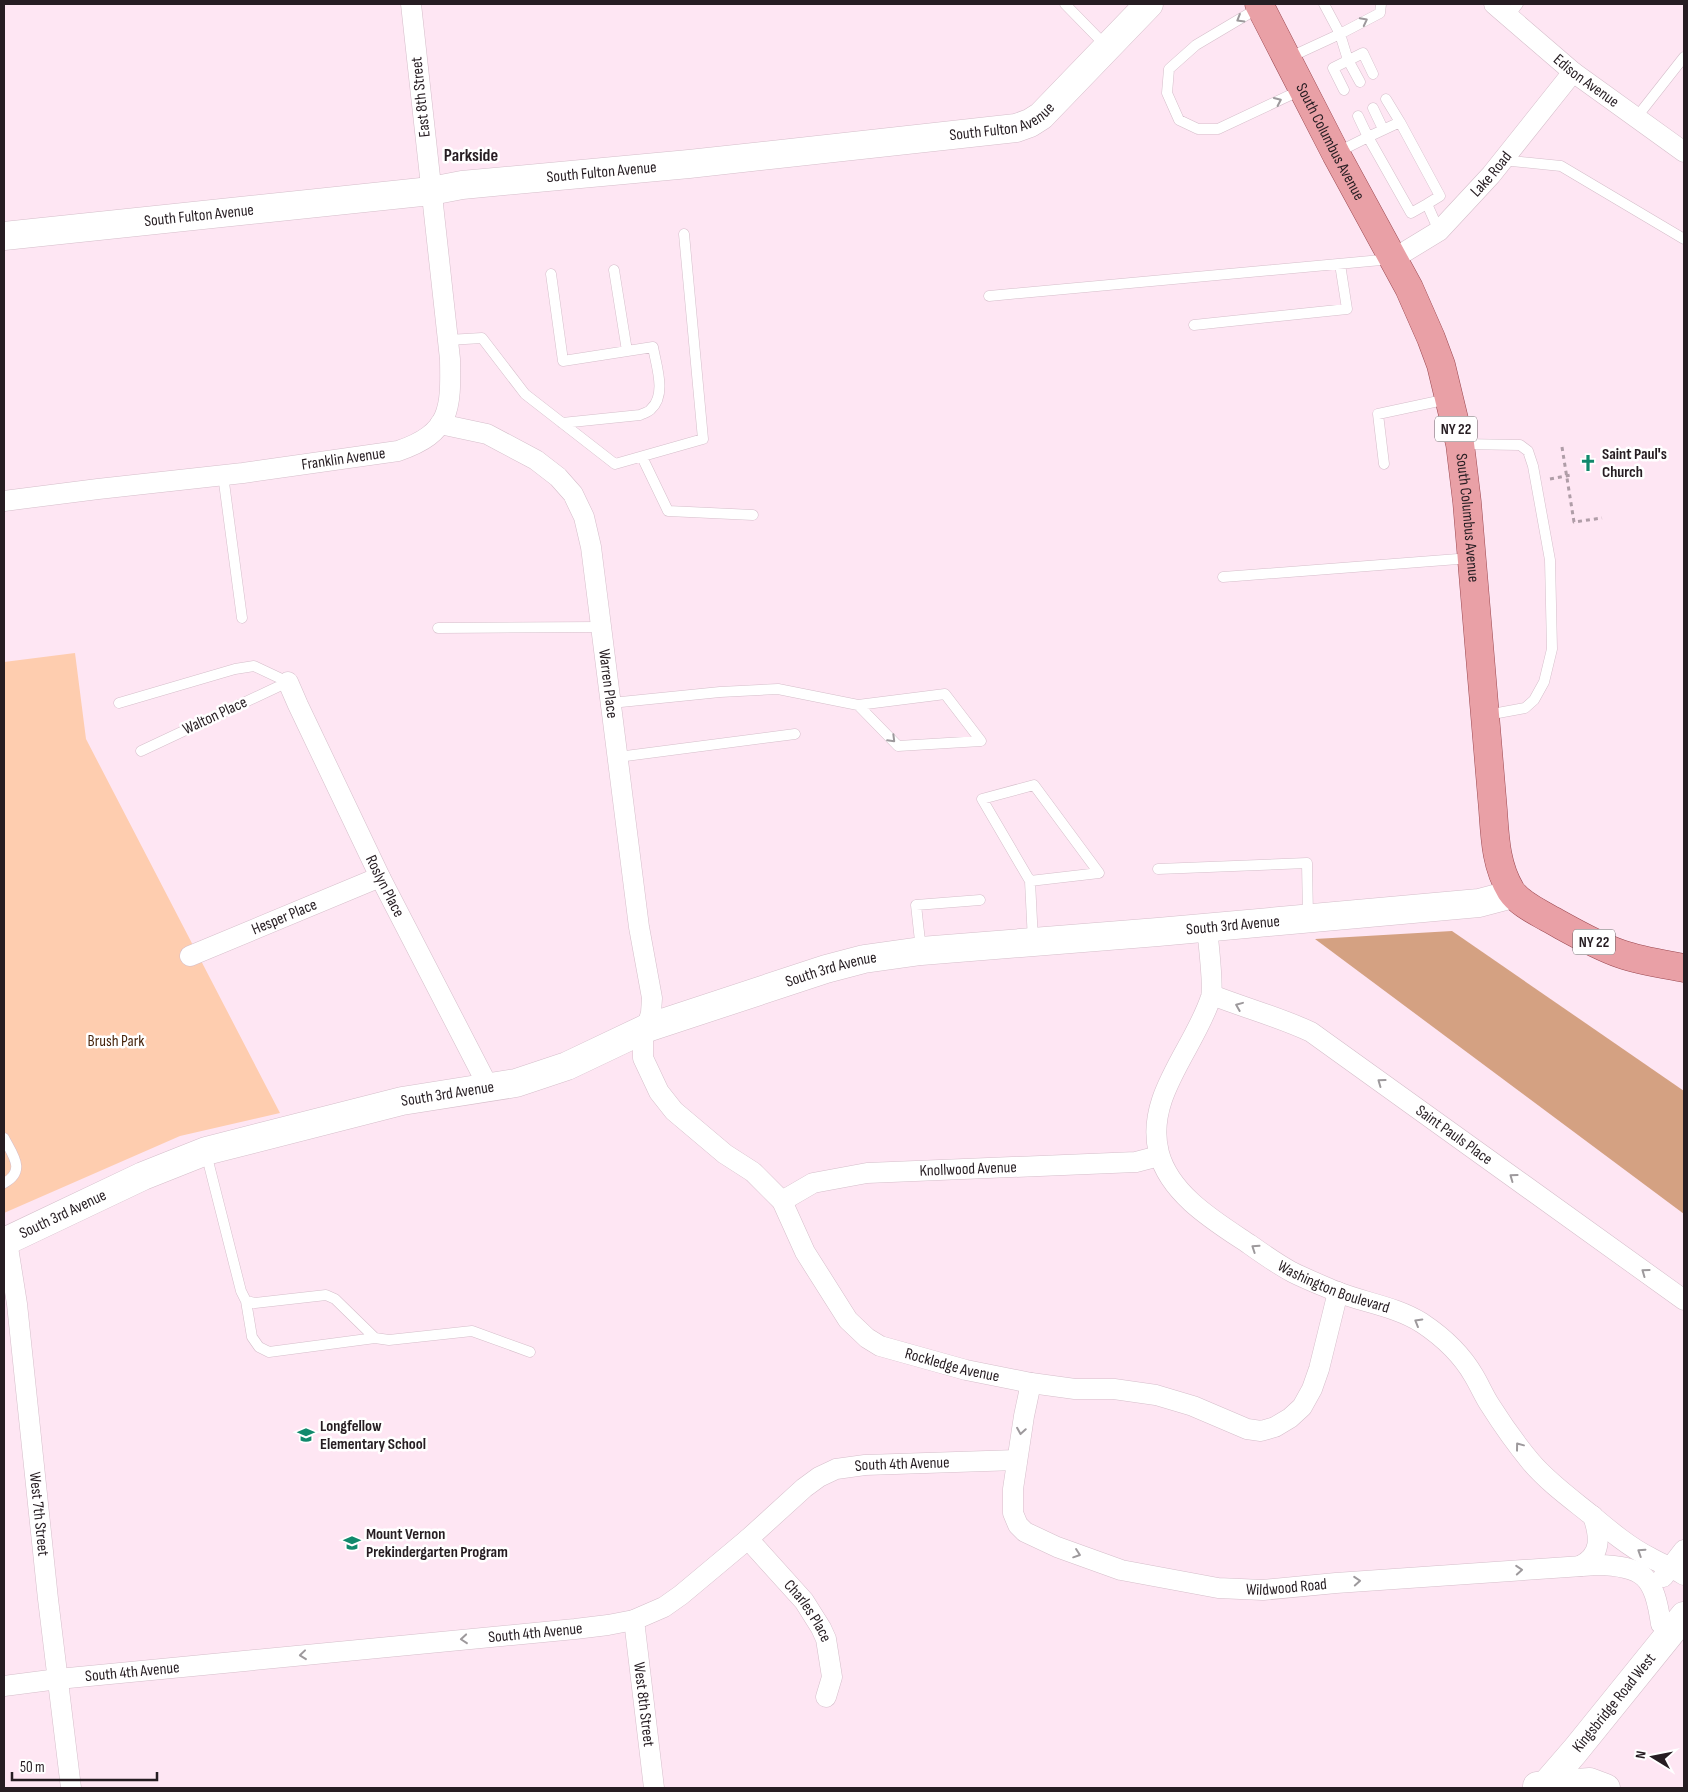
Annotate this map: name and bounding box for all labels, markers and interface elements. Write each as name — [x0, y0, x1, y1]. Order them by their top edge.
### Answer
one-way arrow — [1236, 13, 1245, 23]
one-way arrow — [1359, 17, 1368, 27]
street label: Edison Avenue — [1550, 50, 1623, 111]
street label: East 8th Street — [407, 56, 435, 138]
street label: South Columbus Avenue — [1292, 80, 1369, 203]
one-way arrow — [1273, 97, 1282, 107]
street label: South Fulton Avenue — [948, 98, 1058, 145]
district label: Parkside — [444, 145, 498, 166]
street label: Lake Road — [1466, 148, 1516, 201]
street label: South Fulton Avenue — [546, 158, 657, 187]
street label: South Fulton Avenue — [143, 200, 255, 231]
road number: NY 22 — [1435, 416, 1477, 442]
street label: Franklin Avenue — [300, 443, 386, 474]
place label: Saint Paul's Church — [1602, 445, 1667, 482]
street label: South Columbus Avenue — [1452, 452, 1483, 583]
church icon: Saint Paul's Church — [1578, 453, 1598, 473]
street label: Warren Place — [594, 648, 622, 719]
street label: Walton Place — [180, 693, 250, 739]
one-way arrow — [886, 734, 895, 743]
street label: Roslyn Place — [361, 852, 409, 920]
street label: Hesper Place — [249, 895, 320, 939]
street label: South 3rd Avenue — [1185, 912, 1281, 939]
road number: NY 22 — [1573, 930, 1615, 954]
street label: South 3rd Avenue — [783, 948, 878, 991]
one-way arrow — [1235, 1002, 1244, 1012]
park label: Brush Park — [88, 1032, 144, 1051]
street label: South 3rd Avenue — [400, 1077, 495, 1111]
one-way arrow — [1377, 1079, 1387, 1088]
street label: Saint Pauls Place — [1412, 1101, 1496, 1169]
street label: Knollwood Avenue — [919, 1157, 1017, 1180]
one-way arrow — [1509, 1174, 1519, 1183]
street label: South 3rd Avenue — [16, 1185, 109, 1243]
one-way arrow — [1251, 1245, 1260, 1255]
street label: Washington Boulevard — [1274, 1256, 1392, 1317]
one-way arrow — [1641, 1269, 1651, 1278]
one-way arrow — [1415, 1318, 1424, 1328]
street label: Rockledge Avenue — [903, 1344, 1001, 1386]
place label: Longfellow Elementary School — [320, 1417, 426, 1454]
school or university icon: Longfellow Elementary School — [296, 1425, 316, 1445]
one-way arrow — [1017, 1426, 1027, 1435]
one-way arrow — [1517, 1443, 1525, 1452]
street label: South 4th Avenue — [854, 1453, 950, 1476]
street label: West 7th Street — [25, 1471, 53, 1557]
place label: Mount Vernon Prekindergarten Program — [366, 1525, 508, 1562]
school or university icon: Mount Vernon Prekindergarten Program — [342, 1533, 362, 1553]
one-way arrow — [1072, 1548, 1081, 1558]
one-way arrow — [1638, 1549, 1647, 1559]
one-way arrow — [1516, 1565, 1524, 1576]
street label: Wildwood Road — [1245, 1574, 1328, 1600]
street label: Charles Place — [780, 1576, 836, 1645]
one-way arrow — [1353, 1576, 1361, 1587]
street label: South 4th Avenue — [487, 1619, 584, 1647]
one-way arrow — [460, 1633, 468, 1644]
one-way arrow — [298, 1649, 306, 1660]
street label: Kingsbridge Road West — [1568, 1649, 1660, 1756]
street label: South 4th Avenue — [84, 1658, 180, 1686]
street label: West 8th Street — [630, 1661, 659, 1748]
north arrow — [1628, 1732, 1678, 1782]
scale bar — [12, 1750, 158, 1782]
text: N — [1632, 1750, 1650, 1760]
text: 50 m — [20, 1758, 45, 1777]

